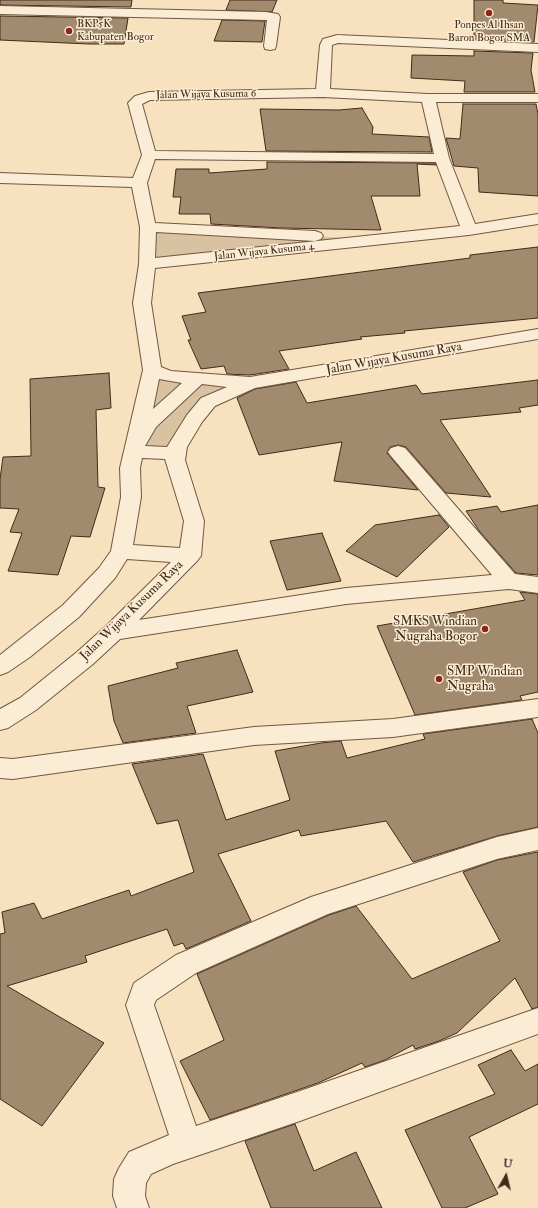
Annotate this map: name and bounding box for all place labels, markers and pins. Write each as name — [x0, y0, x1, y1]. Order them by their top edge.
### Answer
marker: Ponpes Al Ihsan Baron Bogor SMA — [484, 8, 494, 18]
place label: BKP5K Kabupaten Bogor — [77, 18, 154, 44]
place label: Ponpes Al Ihsan Baron Bogor SMA — [448, 19, 530, 45]
marker: BKP5K Kabupaten Bogor — [64, 26, 74, 36]
place label: SMKS Windian Nugraha Bogor — [393, 614, 477, 645]
marker: SMKS Windian Nugraha Bogor — [480, 624, 490, 634]
place label: SMP Windian Nugraha — [447, 664, 522, 695]
marker: SMP Windian Nugraha — [434, 674, 444, 684]

